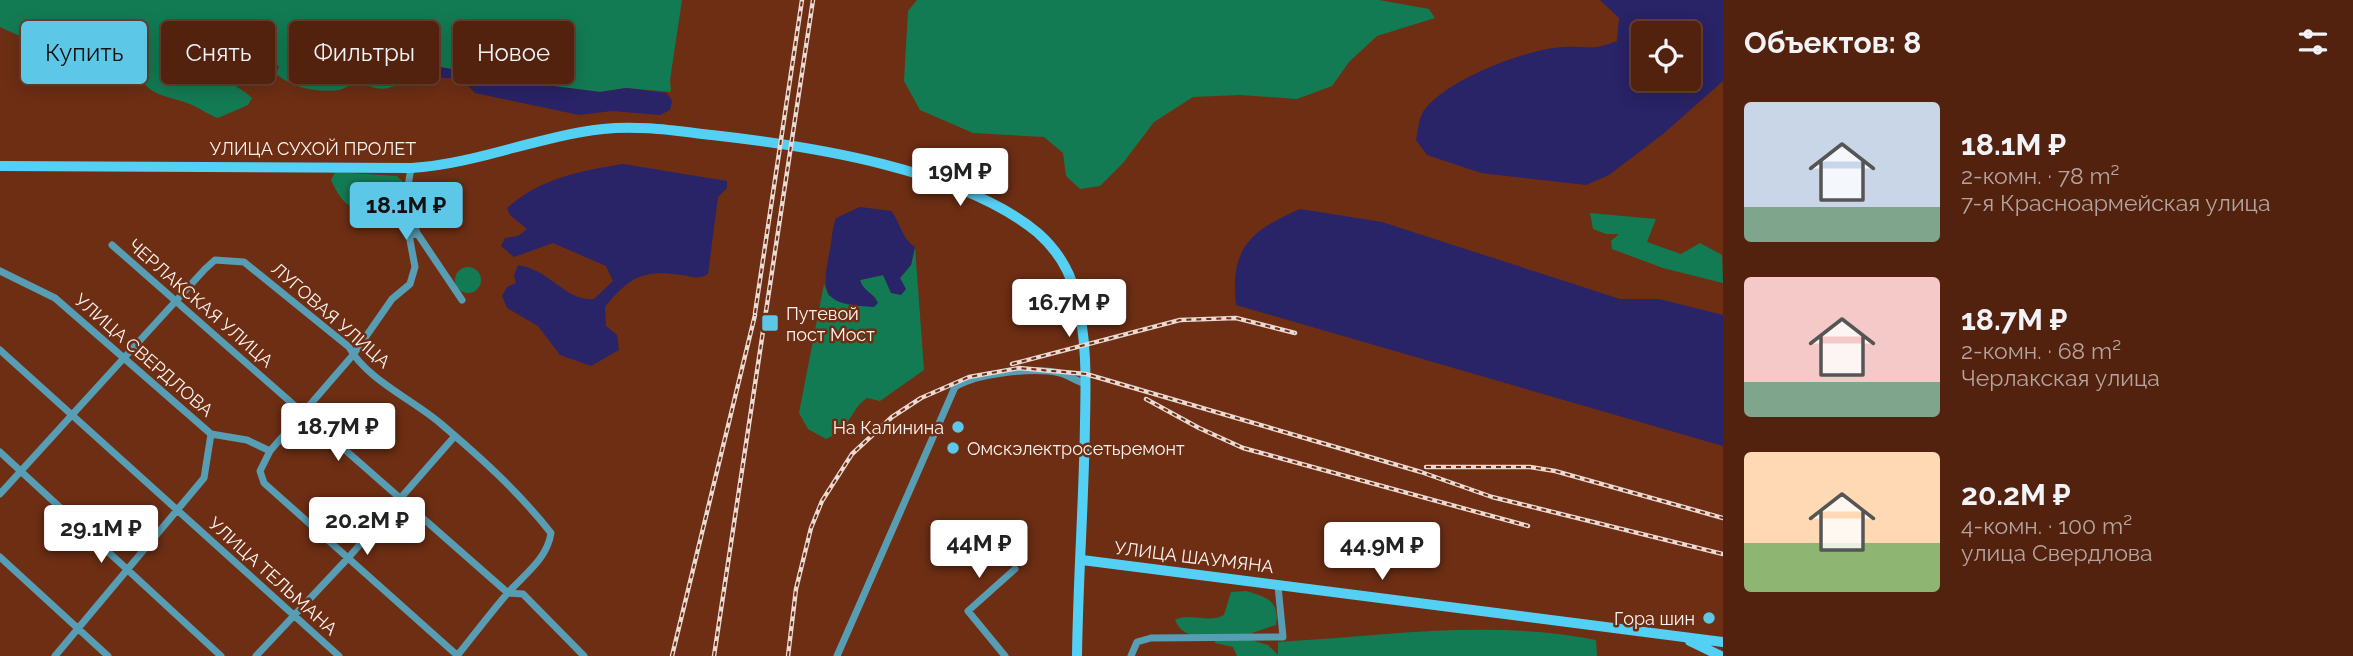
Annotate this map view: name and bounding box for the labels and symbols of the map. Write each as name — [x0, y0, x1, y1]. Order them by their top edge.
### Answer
street label: УЛИЦА СУХОЙ ПРОЛЕТ — [210, 138, 416, 159]
pin: 19M ₽ — [911, 148, 1009, 208]
pin: 18.1M ₽ — [341, 182, 471, 242]
street label: ЧЕРЛАКСКАЯ УЛИЦА — [124, 234, 278, 372]
street label: ЛУГОВАЯ УЛИЦА — [267, 258, 395, 372]
pin: 16.7M ₽ — [1004, 280, 1134, 339]
street label: УЛИЦА СВЕРДЛОВА — [70, 289, 218, 421]
place label: Путевой пост Мост — [786, 303, 875, 345]
marker: Путевой пост Мост — [760, 313, 780, 333]
pin: 18.7M ₽ — [273, 404, 403, 463]
place label: На Калинина — [833, 417, 944, 438]
marker: На Калинина — [950, 419, 966, 435]
place label: Омскэлектросетьремонт — [967, 438, 1185, 459]
marker: Омскэлектросетьремонт — [945, 440, 961, 456]
pin: 20.2M ₽ — [302, 498, 432, 557]
pin: 29.1M ₽ — [36, 505, 166, 565]
street label: УЛИЦА ТЕЛЬМАНА — [204, 513, 342, 639]
pin: 44M ₽ — [930, 520, 1028, 580]
pin: 44.9M ₽ — [1317, 522, 1447, 582]
street label: УЛИЦА ШАУМЯНА — [1113, 537, 1275, 577]
place label: Гора шин — [1614, 608, 1695, 629]
marker: Гора шин — [1701, 610, 1717, 626]

